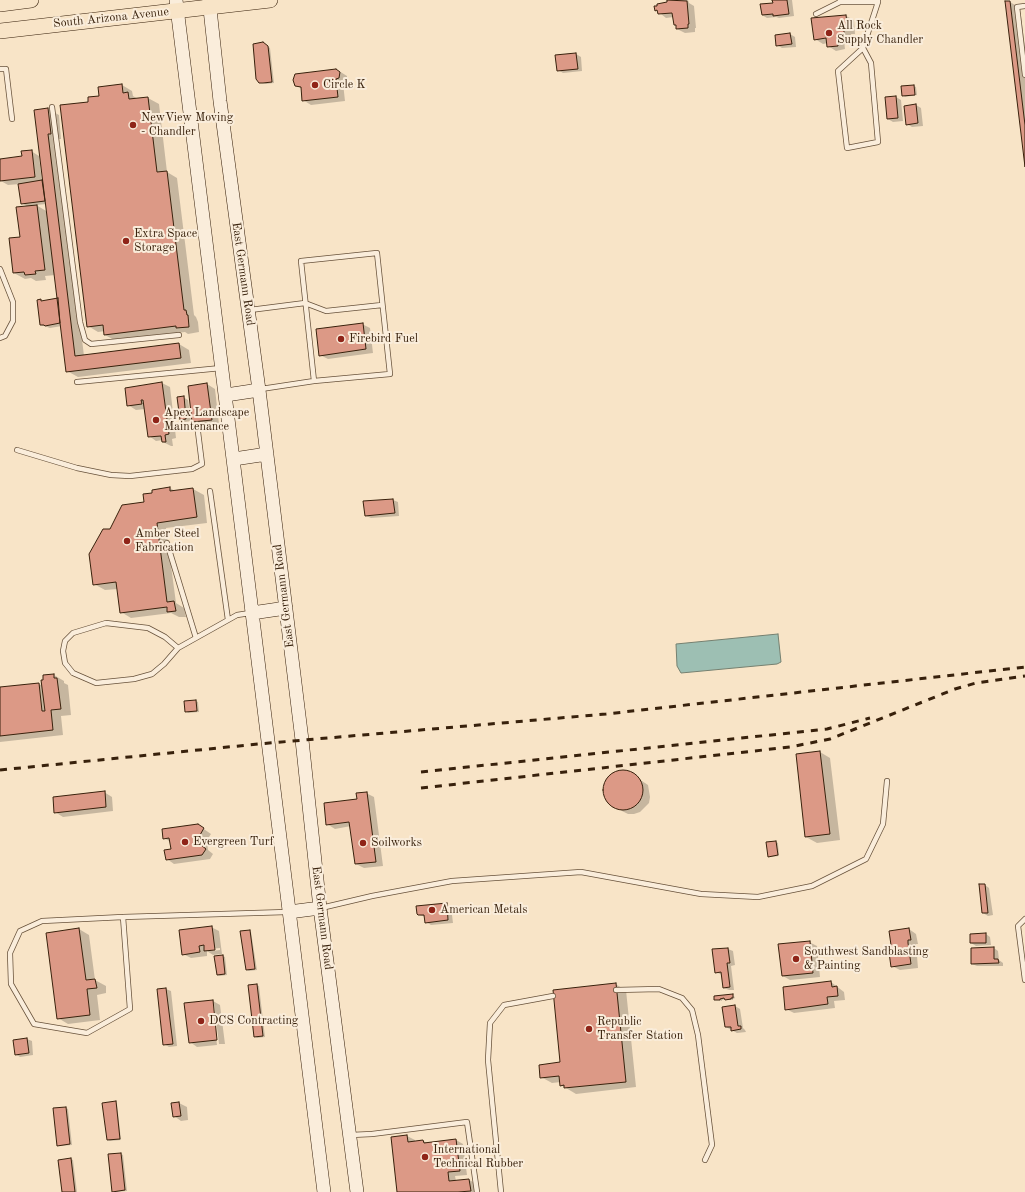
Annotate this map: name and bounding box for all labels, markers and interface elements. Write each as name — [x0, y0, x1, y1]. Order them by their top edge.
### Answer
street label: South Arizona Avenue — [52, 5, 170, 31]
place label: All Rock Supply Chandler — [837, 19, 923, 47]
marker: All Rock Supply Chandler — [824, 28, 834, 38]
place label: Circle K — [323, 78, 366, 92]
marker: Circle K — [310, 80, 320, 90]
place label: NewView Moving - Chandler — [141, 111, 233, 139]
marker: NewView Moving - Chandler — [128, 120, 138, 130]
street label: East Germann Road — [229, 221, 257, 327]
place label: Extra Space Storage — [134, 227, 197, 255]
marker: Extra Space Storage — [121, 236, 131, 246]
place label: Firebird Fuel — [349, 332, 418, 346]
marker: Firebird Fuel — [336, 334, 346, 344]
place label: Apex Landscape Maintenance — [164, 406, 249, 434]
marker: Apex Landscape Maintenance — [151, 415, 161, 425]
place label: Amber Steel Fabrication — [135, 527, 200, 555]
marker: Amber Steel Fabrication — [122, 536, 132, 546]
street label: East Germann Road — [270, 543, 298, 649]
place label: Evergreen Turf — [193, 835, 274, 849]
place label: Soilworks — [371, 836, 422, 850]
marker: Evergreen Turf — [180, 837, 190, 847]
marker: Soilworks — [358, 838, 368, 848]
street label: East Germann Road — [308, 865, 336, 971]
place label: American Metals — [440, 903, 528, 917]
marker: American Metals — [427, 905, 437, 915]
place label: Southwest Sandblasting & Painting — [804, 945, 929, 973]
marker: Southwest Sandblasting & Painting — [791, 954, 801, 964]
place label: DCS Contracting — [209, 1014, 298, 1028]
place label: Republic Transfer Station — [597, 1015, 683, 1043]
marker: DCS Contracting — [196, 1016, 206, 1026]
marker: Republic Transfer Station — [584, 1024, 594, 1034]
place label: International Technical Rubber — [433, 1143, 523, 1171]
marker: International Technical Rubber — [420, 1152, 430, 1162]

